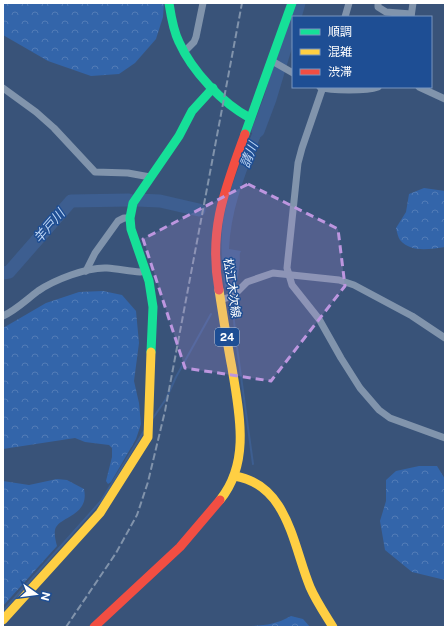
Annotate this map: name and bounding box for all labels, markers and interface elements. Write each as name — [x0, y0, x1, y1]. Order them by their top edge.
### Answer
legend — [292, 16, 432, 88]
text: 順調 — [328, 25, 352, 39]
text: 混雑 — [328, 45, 352, 59]
text: 渋滞 — [328, 65, 352, 79]
water label: 請川 — [237, 138, 261, 170]
water label: 羊戸川 — [31, 205, 69, 246]
street label: 松江木次線 — [221, 257, 243, 319]
road number: 24 — [215, 328, 239, 346]
north arrow — [16, 574, 56, 614]
text: N — [39, 591, 53, 602]

